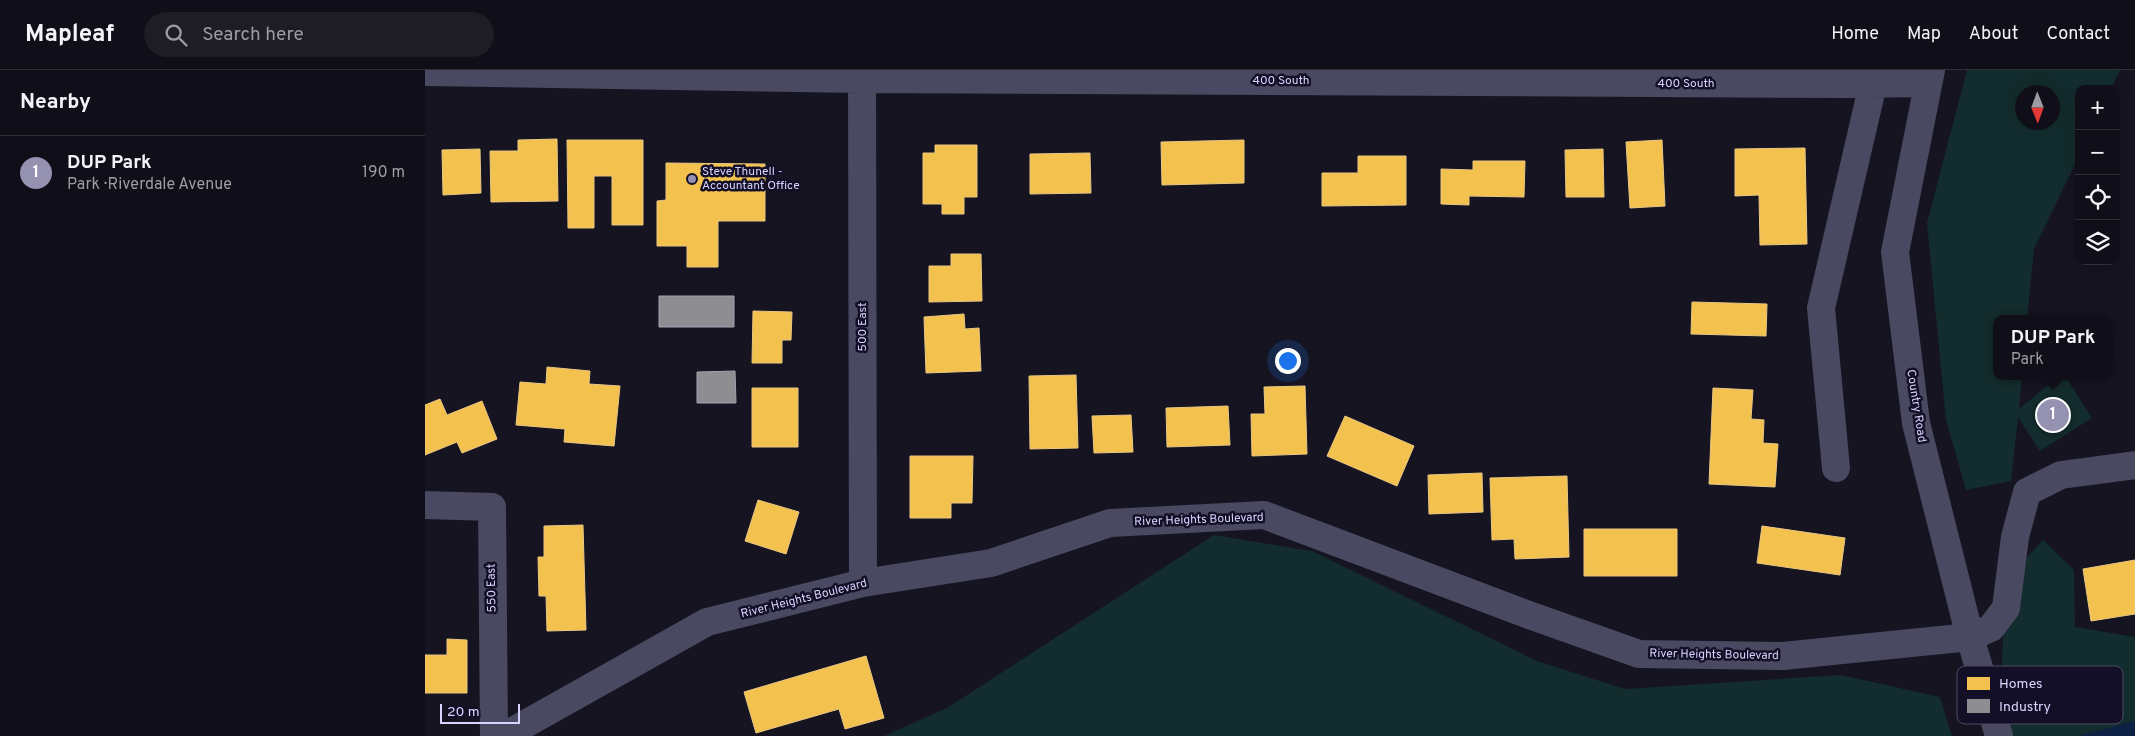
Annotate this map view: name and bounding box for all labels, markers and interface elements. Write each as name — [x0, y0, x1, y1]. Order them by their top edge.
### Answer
search box — [144, 12, 494, 57]
text: Mapleaf — [25, 20, 114, 50]
icon: search — [162, 21, 190, 49]
text: Search here — [202, 23, 304, 47]
text: Home — [1831, 23, 1879, 46]
text: Map — [1907, 23, 1941, 46]
text: About — [1969, 23, 2018, 46]
text: Contact — [2046, 23, 2110, 46]
street label: 400 South — [1252, 73, 1310, 89]
street label: 400 South — [1657, 76, 1715, 92]
north arrow — [2015, 85, 2060, 130]
map controls — [2075, 85, 2120, 265]
button: + — [2075, 85, 2120, 130]
text: Nearby — [20, 89, 91, 116]
button: − — [2075, 130, 2120, 175]
text: DUP Park — [67, 151, 152, 175]
text: 1 — [33, 163, 39, 183]
text: 190 m — [362, 163, 405, 183]
place label: Steve Thunell - Accountant Office — [702, 164, 800, 194]
marker: Steve Thunell - Accountant Office — [686, 173, 698, 185]
text: Park · Riverdale Avenue — [67, 175, 232, 195]
button: locate — [2075, 175, 2120, 220]
button: layers — [2075, 220, 2120, 265]
street label: 500 East — [855, 302, 871, 352]
popup — [1993, 315, 2113, 380]
text: DUP Park — [2011, 326, 2095, 350]
your location — [1275, 348, 1301, 374]
text: Park — [2011, 350, 2044, 370]
street label: Country Road — [1902, 368, 1930, 444]
pin: 1 — [2037, 396, 2069, 434]
street label: River Heights Boulevard — [1134, 510, 1264, 530]
street label: 550 East — [484, 563, 500, 613]
street label: River Heights Boulevard — [739, 576, 869, 622]
street label: River Heights Boulevard — [1649, 646, 1779, 664]
legend — [1957, 666, 2123, 724]
text: Homes — [1999, 676, 2043, 693]
text: Industry — [1999, 699, 2051, 716]
scale bar — [440, 701, 520, 724]
text: 20 m — [447, 704, 480, 721]

